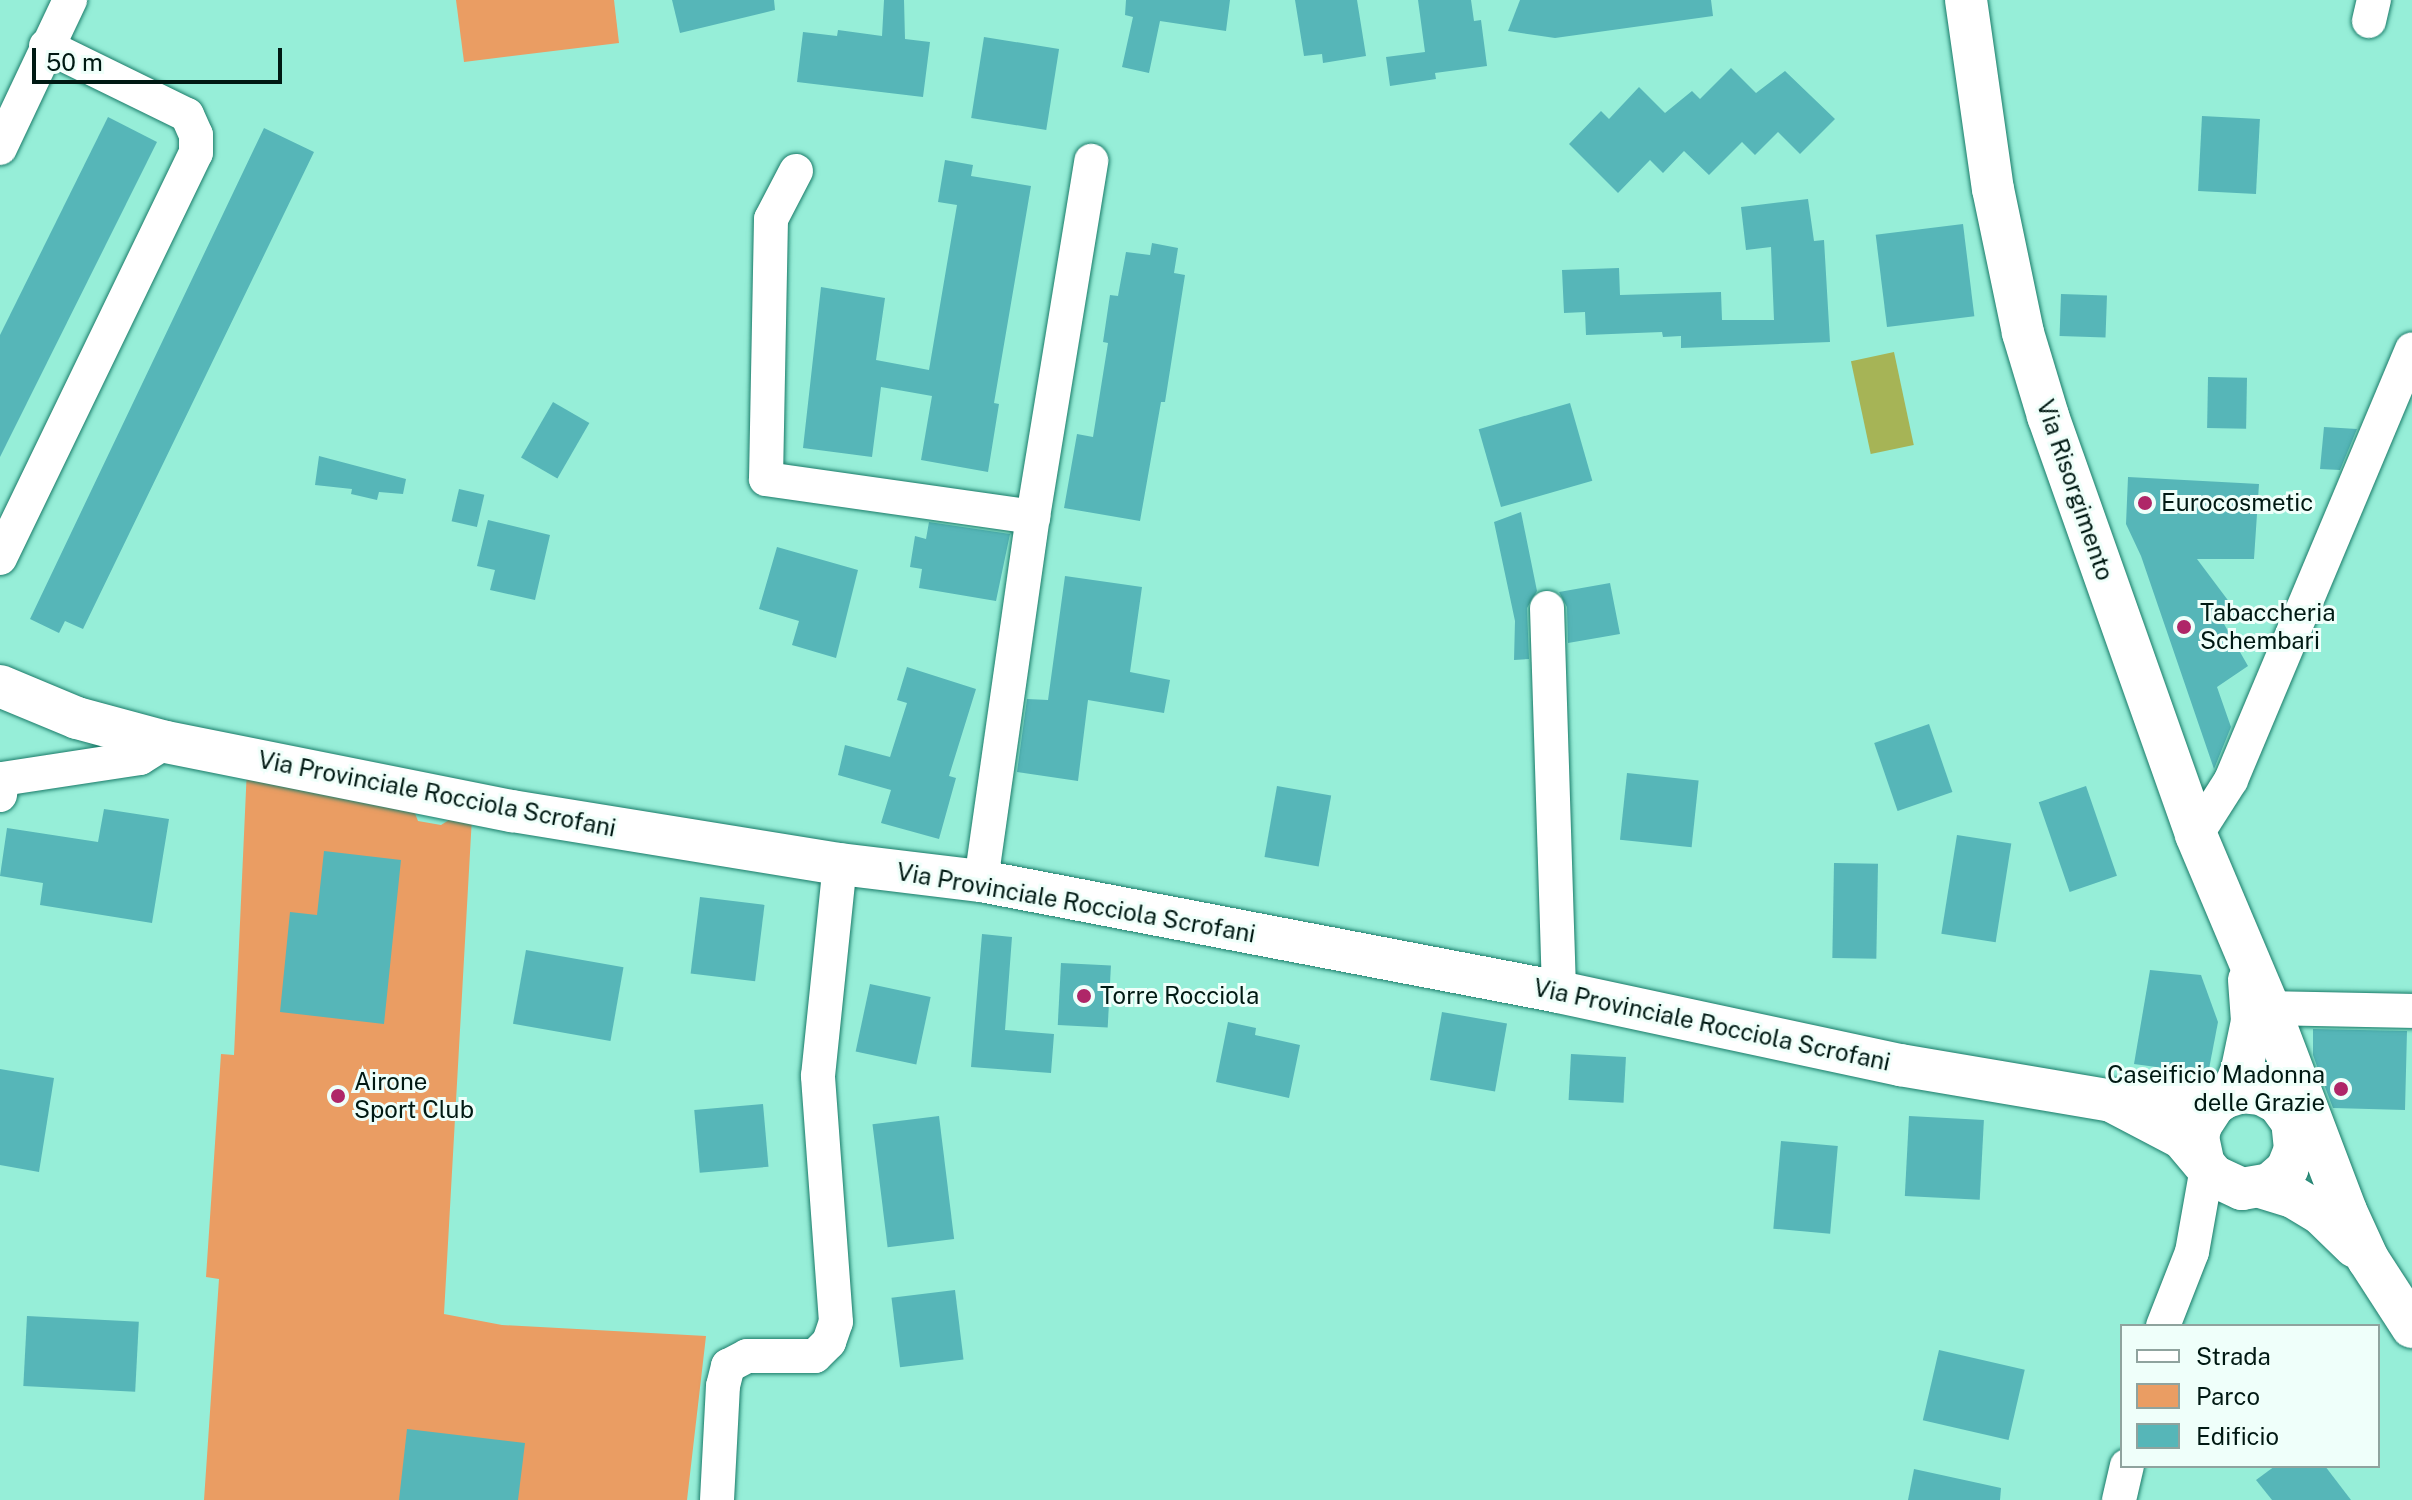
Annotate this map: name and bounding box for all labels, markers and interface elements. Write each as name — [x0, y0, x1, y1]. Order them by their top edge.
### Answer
scale bar — [36, 32, 286, 82]
text: 50 m — [46, 48, 103, 76]
street label: Via Risorgimento — [2031, 396, 2119, 584]
place label: Eurocosmetic — [2161, 489, 2313, 517]
marker: Eurocosmetic — [2136, 494, 2154, 512]
place label: Tabaccheria Schembari — [2200, 599, 2335, 655]
marker: Tabaccheria Schembari — [2175, 618, 2193, 636]
street label: Via Provinciale Rocciola Scrofani — [256, 745, 618, 843]
street label: Via Provinciale Rocciola Scrofani — [894, 857, 1258, 949]
street label: Via Provinciale Rocciola Scrofani — [1531, 973, 1893, 1077]
place label: Torre Rocciola — [1100, 982, 1259, 1010]
marker: Torre Rocciola — [1075, 987, 1093, 1005]
place label: Caseificio Madonna delle Grazie — [2107, 1061, 2325, 1117]
place label: Airone Sport Club — [354, 1068, 474, 1124]
marker: Caseificio Madonna delle Grazie — [2332, 1080, 2350, 1098]
marker: Airone Sport Club — [329, 1087, 347, 1105]
legend — [2120, 1324, 2380, 1468]
text: Strada — [2196, 1342, 2271, 1370]
text: Parco — [2196, 1382, 2260, 1410]
text: Edificio — [2196, 1422, 2279, 1450]

